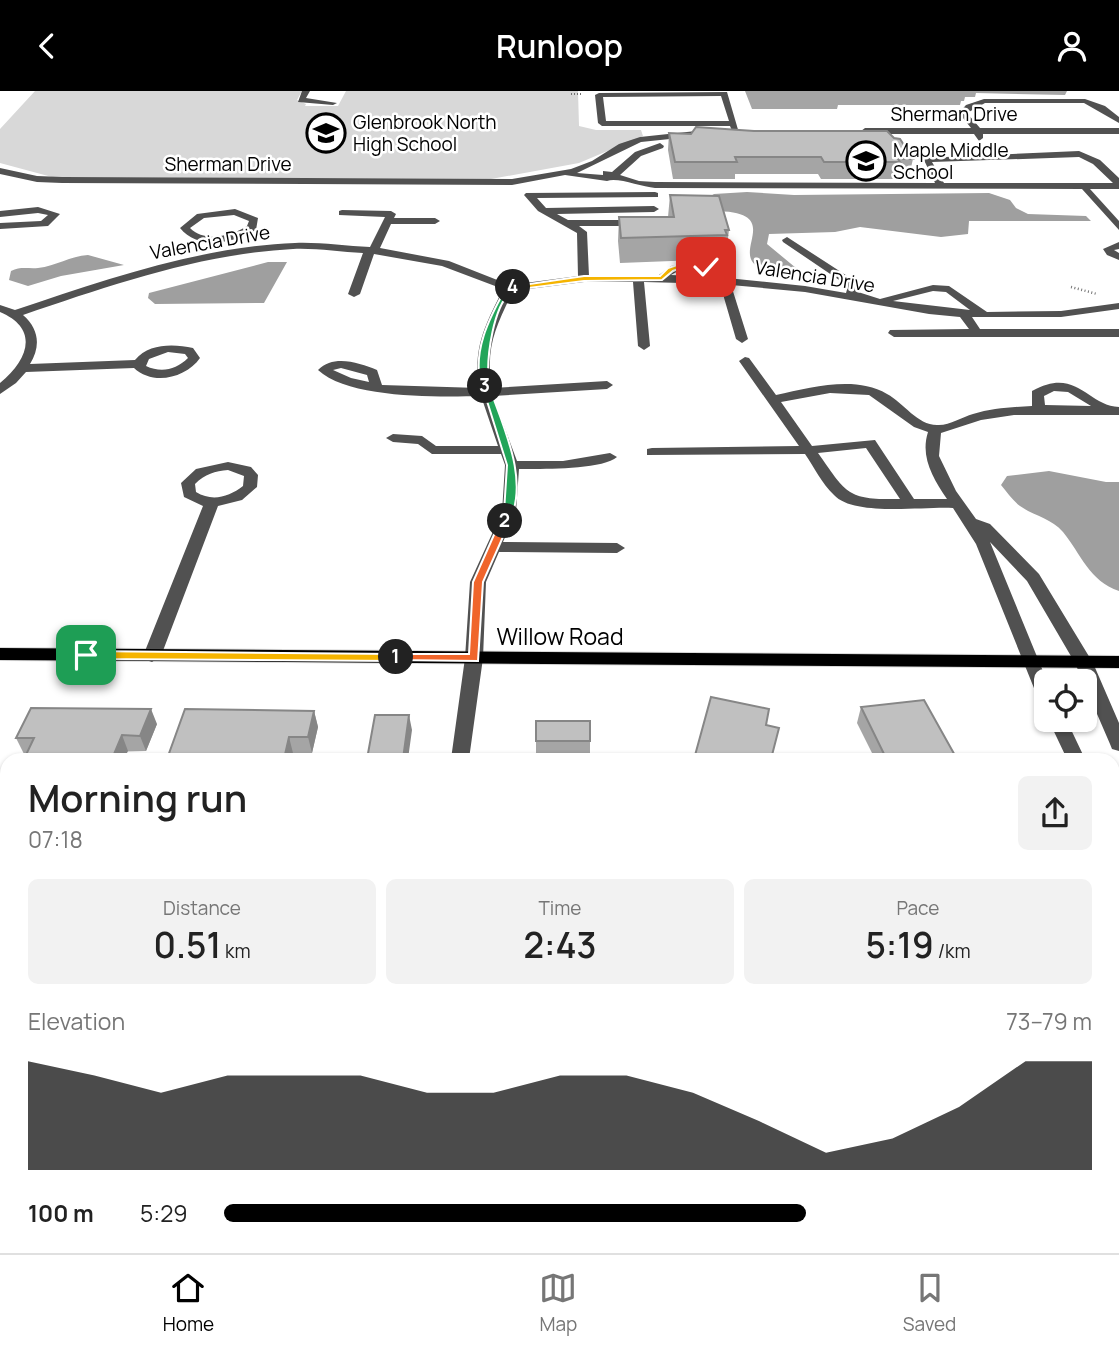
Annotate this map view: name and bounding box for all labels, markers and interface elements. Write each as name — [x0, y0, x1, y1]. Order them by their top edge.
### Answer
text: Runloop — [496, 24, 623, 68]
icon: back — [28, 27, 66, 65]
icon: person — [1053, 27, 1091, 65]
street label: Sherman Drive — [890, 101, 1018, 127]
place label: Glenbrook North High School — [353, 109, 497, 157]
school or university icon: Glenbrook North High School — [305, 112, 347, 154]
place label: Maple Middle School — [893, 137, 1009, 185]
school or university icon: Maple Middle School — [845, 140, 887, 182]
street label: Sherman Drive — [164, 151, 292, 177]
street label: Valencia Drive — [148, 219, 272, 265]
pin — [676, 237, 736, 297]
icon: check — [687, 248, 725, 286]
street label: Valencia Drive — [753, 254, 877, 298]
pin: 4 — [496, 269, 530, 305]
text: 4 — [507, 273, 518, 299]
pin: 3 — [468, 369, 503, 403]
text: 3 — [479, 372, 490, 398]
pin: 2 — [488, 503, 522, 539]
text: 2 — [499, 507, 510, 533]
street label: Willow Road — [496, 620, 624, 652]
pin — [56, 625, 116, 685]
icon: arrive — [67, 636, 105, 674]
pin: 1 — [378, 639, 414, 675]
text: 1 — [391, 643, 400, 669]
map controls — [1034, 669, 1097, 732]
button: locate — [1034, 669, 1097, 732]
text: Morning run — [28, 771, 247, 823]
button: share — [1018, 776, 1092, 850]
text: 07:18 — [28, 823, 83, 855]
text: Distance — [163, 895, 241, 921]
text: Time — [539, 895, 581, 921]
text: Pace — [897, 895, 939, 921]
text: 0.51 — [153, 921, 221, 969]
text: 2:43 — [523, 921, 597, 969]
text: 5:19 — [865, 921, 934, 969]
text: km — [221, 938, 251, 964]
text: /km — [934, 938, 971, 964]
text: Elevation — [28, 1005, 125, 1037]
text: 73–79 m — [1006, 1005, 1092, 1037]
text: 100 m — [28, 1197, 94, 1229]
text: 5:29 — [140, 1197, 188, 1229]
tab: Home — [163, 1269, 214, 1337]
tab: Map — [539, 1269, 577, 1337]
tab: Saved — [903, 1269, 956, 1337]

